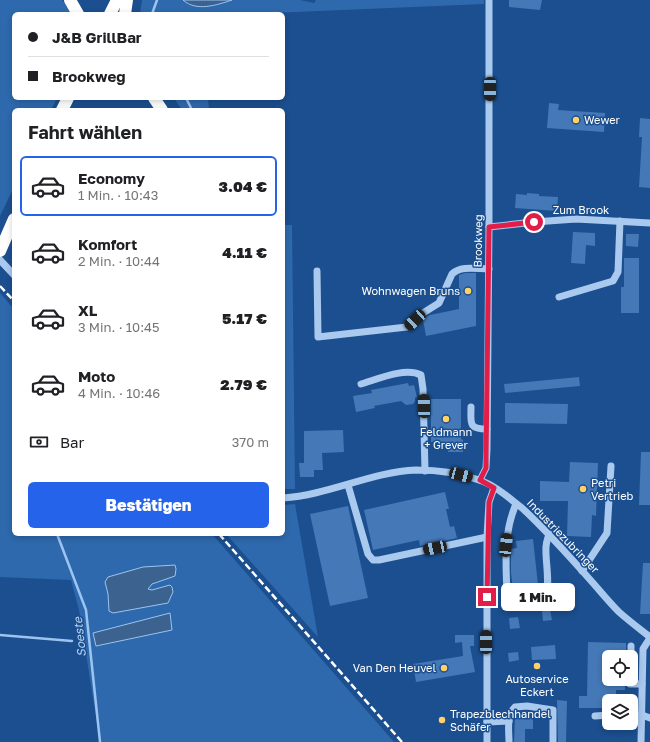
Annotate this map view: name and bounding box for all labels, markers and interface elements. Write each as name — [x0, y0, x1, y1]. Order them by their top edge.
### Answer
text: J&B GrillBar — [52, 28, 142, 46]
text: Brookweg — [52, 67, 126, 85]
car — [484, 77, 496, 101]
place label: Wewer — [584, 113, 621, 126]
marker: Wewer — [571, 115, 581, 125]
text: Fahrt wählen — [28, 121, 142, 143]
icon: car — [30, 168, 66, 204]
text: Economy — [78, 169, 145, 187]
text: 3.04 € — [219, 177, 267, 195]
text: 1 Min. · 10:43 — [78, 187, 158, 203]
street label: Zum Brook — [553, 203, 609, 216]
route start — [525, 213, 543, 231]
street label: Brookweg — [471, 214, 484, 268]
icon: car — [30, 234, 66, 270]
text: Komfort — [78, 235, 137, 253]
text: 4.11 € — [222, 243, 267, 261]
text: 2 Min. · 10:44 — [78, 253, 160, 269]
place label: Wohnwagen Bruns — [361, 284, 460, 297]
marker: Wohnwagen Bruns — [463, 286, 473, 296]
icon: car — [30, 300, 66, 336]
text: XL — [78, 301, 97, 319]
car — [402, 307, 428, 333]
text: 5.17 € — [222, 309, 267, 327]
text: 3 Min. · 10:45 — [78, 319, 160, 335]
icon: car — [30, 366, 66, 402]
text: Moto — [78, 367, 115, 385]
text: 2.79 € — [220, 375, 267, 393]
text: 4 Min. · 10:46 — [78, 385, 160, 401]
car — [418, 394, 430, 418]
marker: Feldmann + Grever — [441, 414, 451, 424]
place label: Feldmann + Grever — [420, 425, 472, 451]
icon: cash — [28, 431, 50, 453]
text: Bar — [60, 433, 84, 451]
text: 370 m — [232, 434, 269, 450]
car — [448, 466, 474, 484]
place label: Petri Vertrieb — [591, 476, 634, 502]
button: Bestätigen — [28, 482, 269, 528]
marker: Petri Vertrieb — [578, 484, 588, 494]
street label: Industriezubringer — [525, 496, 603, 576]
car — [499, 532, 513, 558]
car — [422, 540, 448, 556]
callout: 1 Min. — [501, 583, 575, 611]
route end — [478, 588, 496, 606]
text: 1 Min. — [519, 589, 557, 605]
water label: Soeste — [70, 615, 89, 658]
car — [480, 630, 492, 654]
map controls — [602, 650, 638, 730]
button: locate — [602, 650, 638, 686]
place label: Van Den Heuvel — [353, 661, 436, 674]
marker: Autoservice Eckert — [532, 661, 542, 671]
marker: Van Den Heuvel — [439, 663, 449, 673]
place label: Autoservice Eckert — [505, 672, 569, 698]
button: layers — [602, 694, 638, 730]
place label: Trapezblechhandel Schäfer — [450, 707, 551, 733]
marker: Trapezblechhandel Schäfer — [437, 715, 447, 725]

